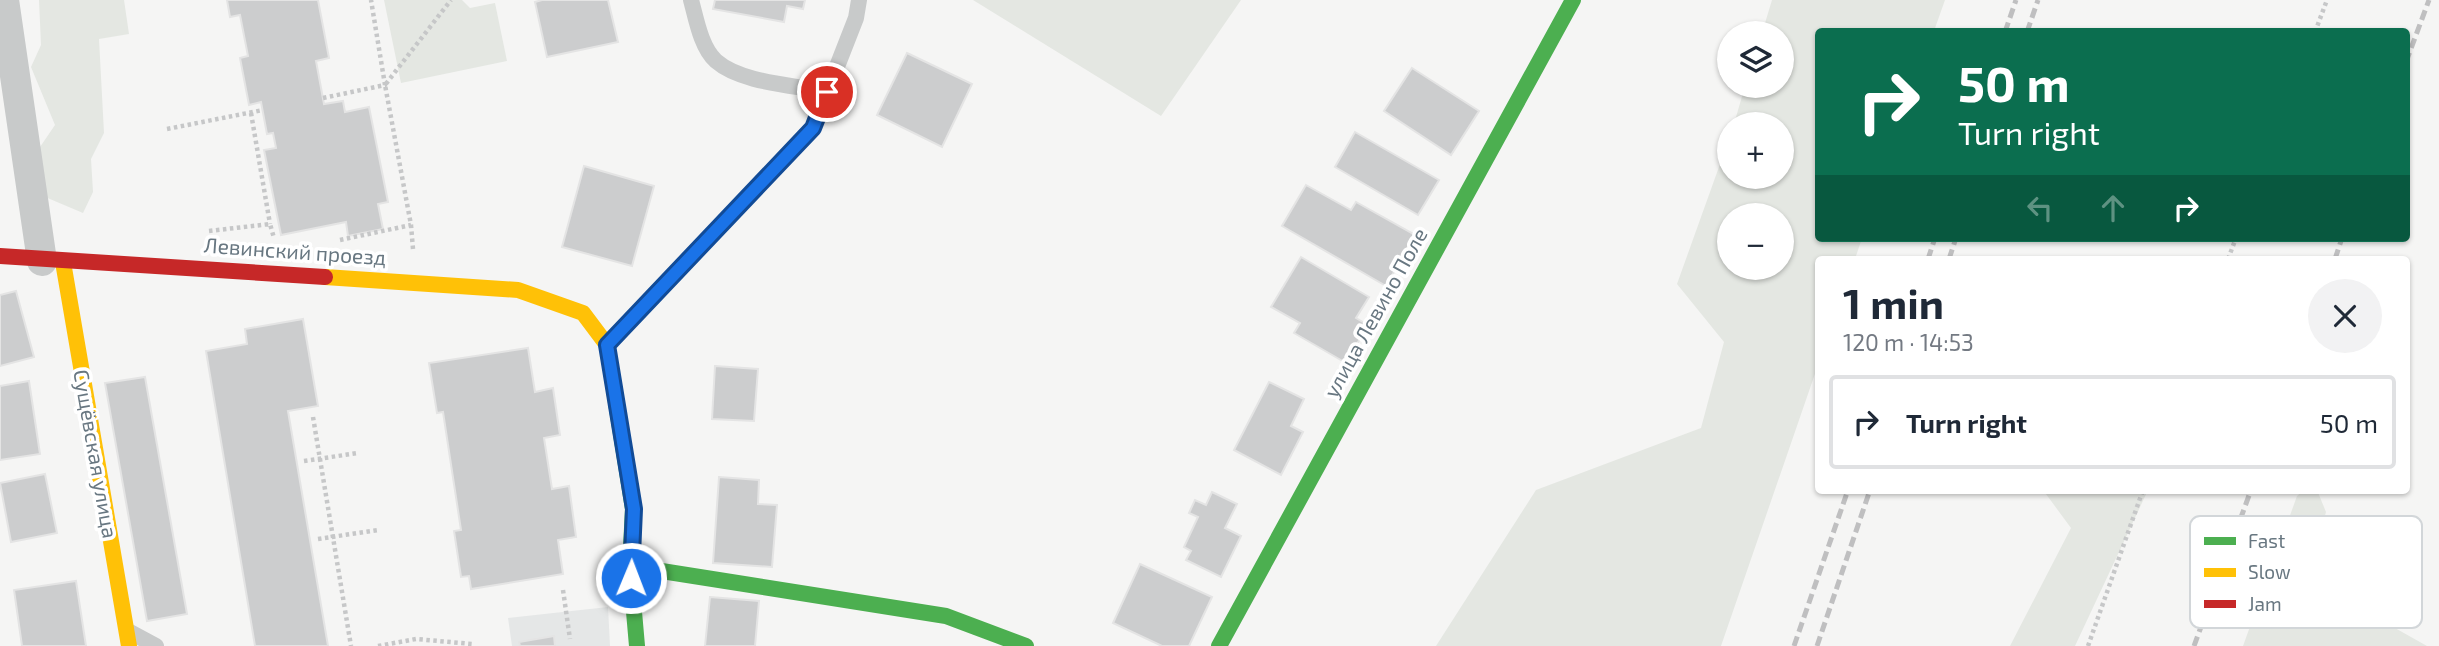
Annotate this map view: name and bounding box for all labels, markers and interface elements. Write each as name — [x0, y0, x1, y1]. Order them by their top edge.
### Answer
map controls — [1717, 21, 1794, 280]
button: layers — [1717, 21, 1794, 98]
text: 50 m — [1958, 53, 2070, 112]
icon: right — [1843, 56, 1934, 147]
pin — [797, 62, 857, 122]
icon: arrive — [808, 73, 846, 111]
button: + — [1717, 112, 1794, 189]
text: Turn right — [1958, 113, 2100, 151]
icon: left — [2021, 189, 2059, 227]
icon: ahead — [2094, 189, 2132, 227]
icon: right — [2167, 189, 2205, 227]
button: − — [1717, 203, 1794, 280]
street label: улица Левино Поле — [1318, 223, 1433, 402]
street label: Левинский проезд — [203, 232, 387, 269]
text: 1 min — [1843, 277, 1944, 327]
button: close — [2308, 279, 2382, 353]
text: 120 m · 14:53 — [1843, 328, 1974, 356]
street label: Сущёвская улица — [68, 367, 124, 540]
icon: right — [1847, 403, 1885, 441]
text: Turn right — [1906, 407, 2027, 438]
text: 50 m — [2320, 407, 2378, 438]
legend — [2190, 516, 2422, 628]
text: Fast — [2248, 529, 2285, 552]
position arrow — [594, 541, 668, 615]
text: Slow — [2248, 560, 2291, 583]
text: Jam — [2248, 592, 2282, 615]

